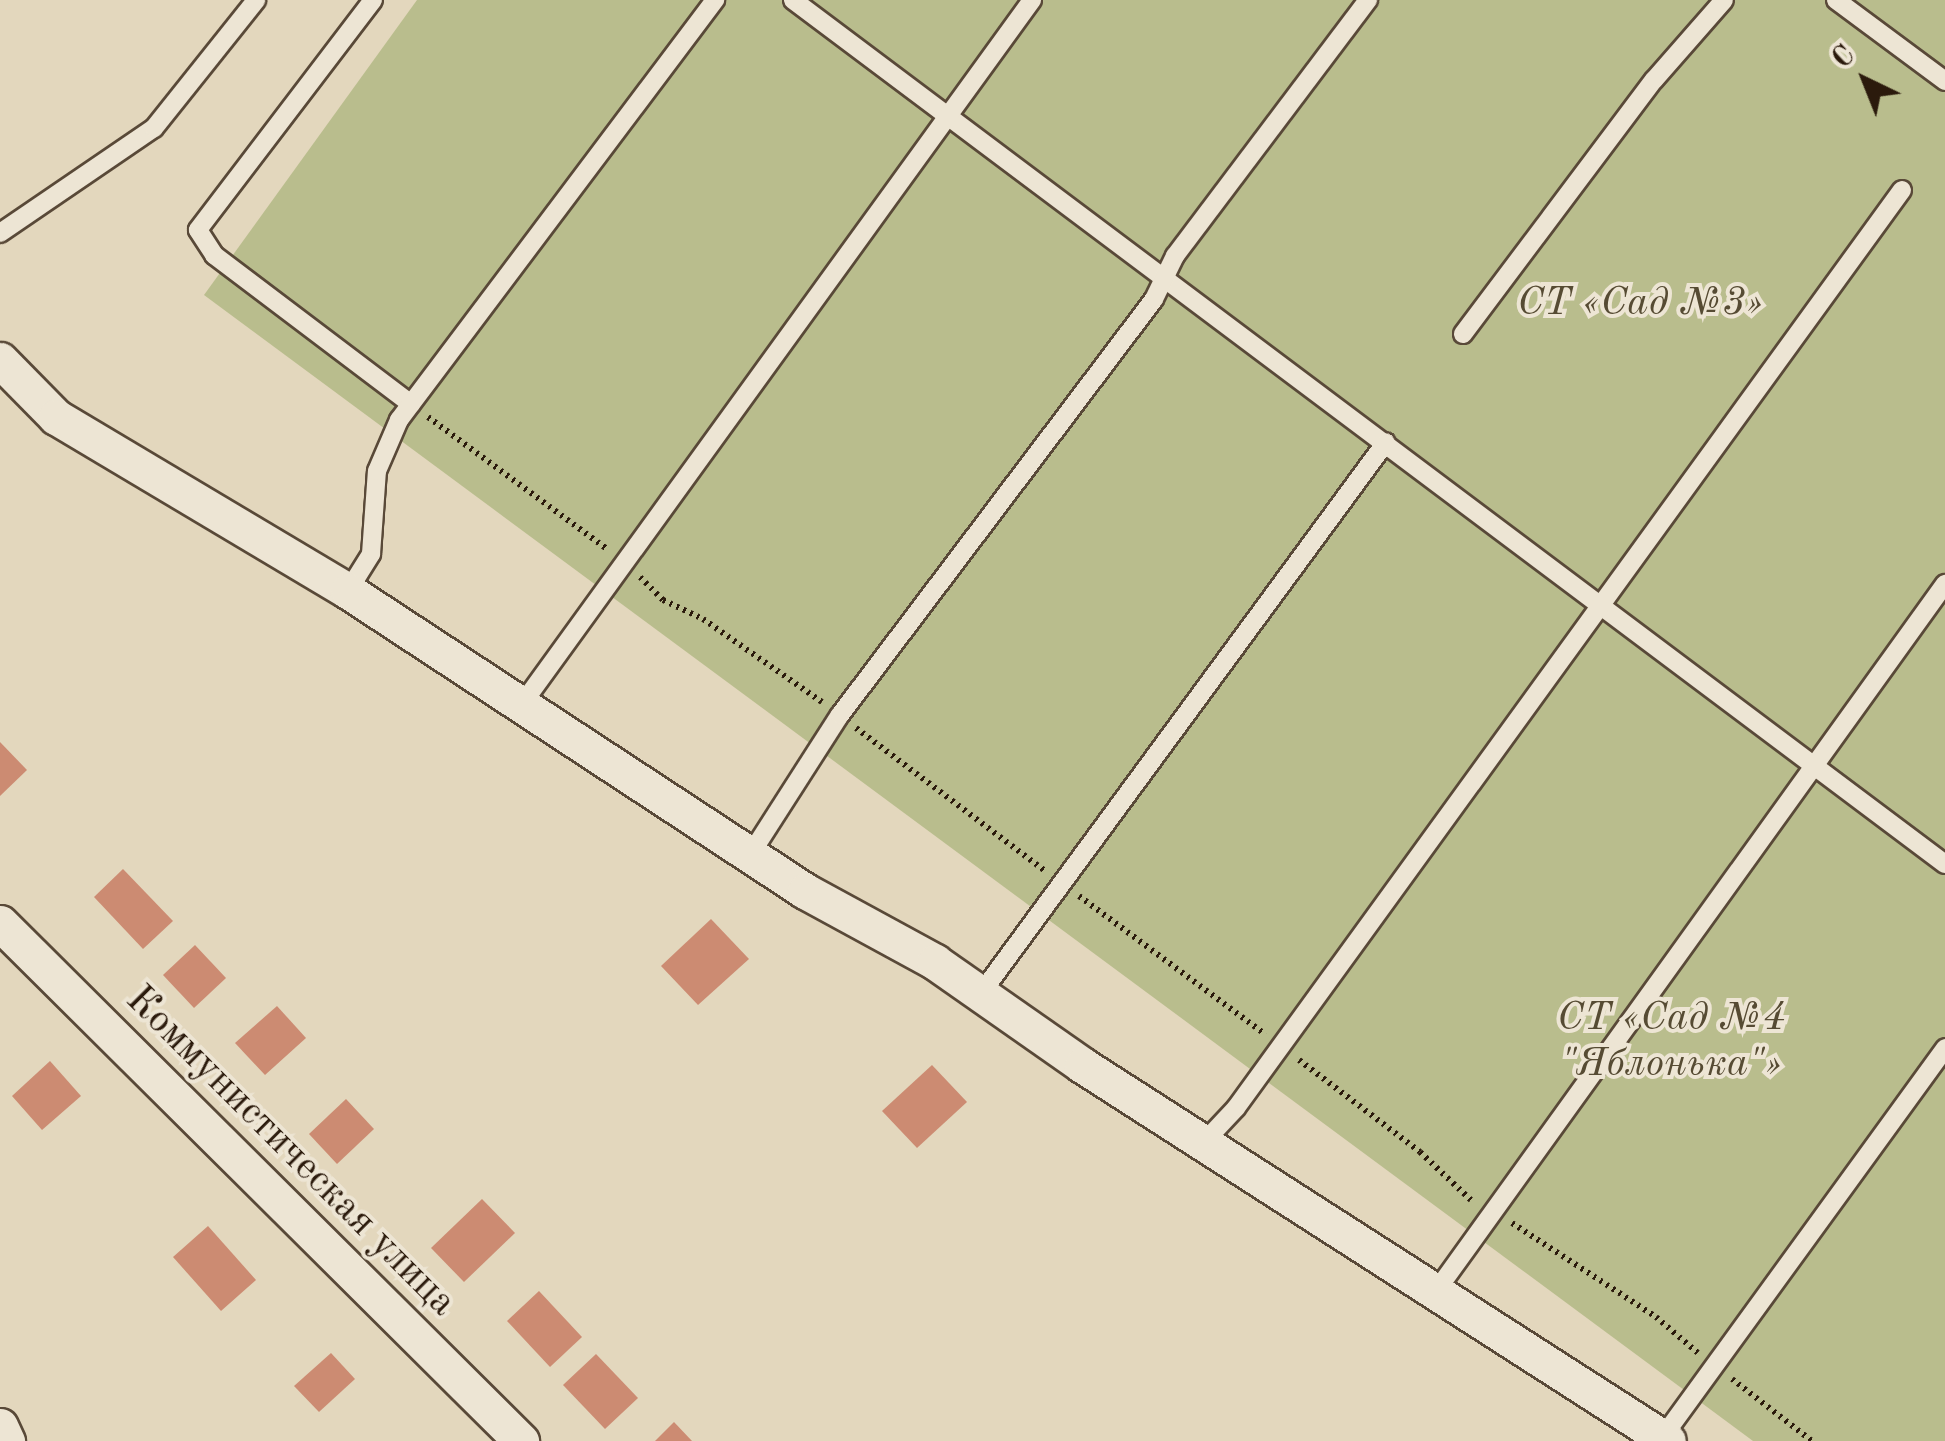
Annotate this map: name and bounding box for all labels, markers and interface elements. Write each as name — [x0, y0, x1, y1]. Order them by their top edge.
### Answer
north arrow — [1815, 30, 1915, 130]
text: С — [1828, 42, 1861, 75]
park label: СТ «Сад №3» — [1517, 280, 1763, 328]
street label: Коммунистическая улица — [115, 977, 465, 1327]
park label: СТ «Сад №4 "Яблонька"» — [1557, 995, 1785, 1089]

